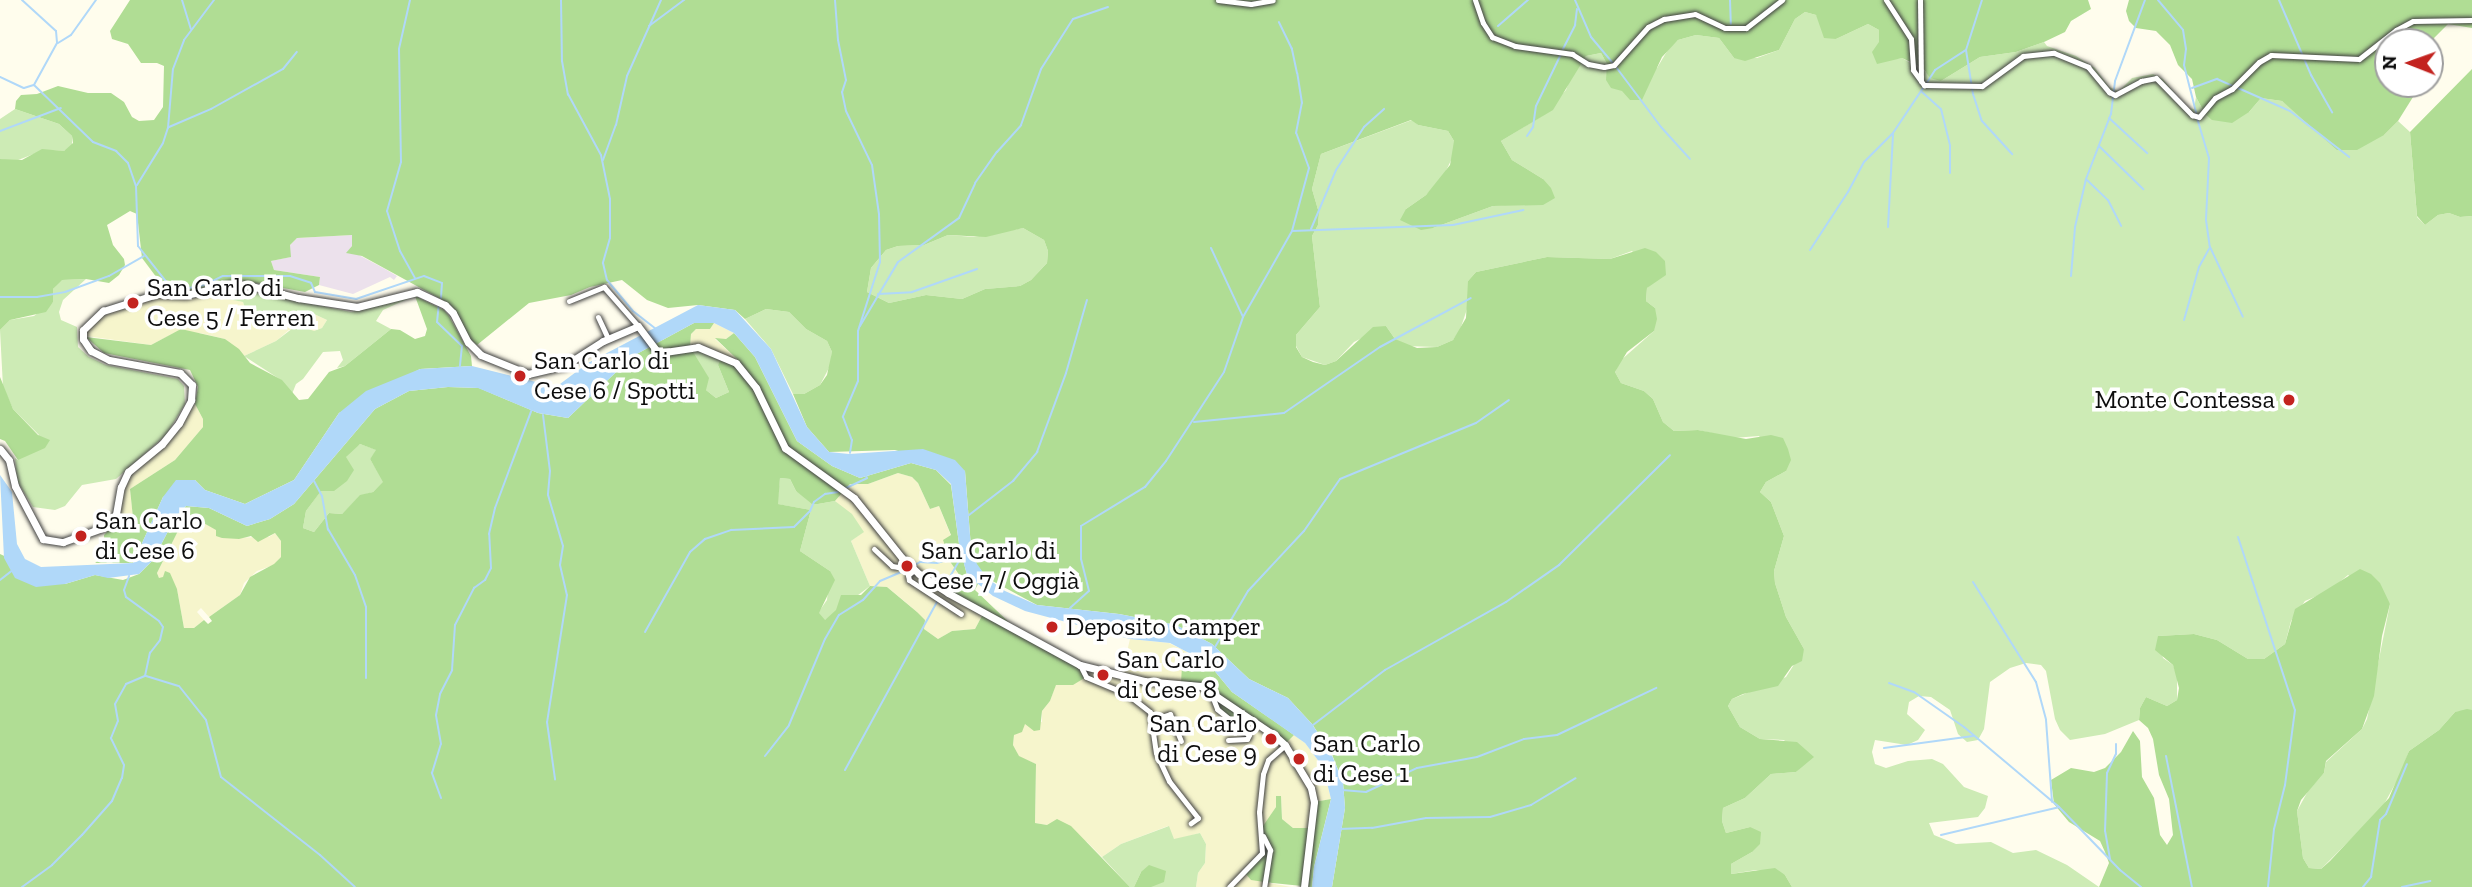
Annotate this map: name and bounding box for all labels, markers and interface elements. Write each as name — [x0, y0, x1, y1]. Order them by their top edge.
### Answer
north arrow — [2374, 28, 2444, 98]
text: N — [2378, 55, 2401, 70]
place label: San Carlo di Cese 5 / Ferren — [147, 272, 315, 334]
marker: San Carlo di Cese 5 / Ferren — [125, 295, 141, 311]
place label: San Carlo di Cese 6 / Spotti — [534, 345, 695, 406]
marker: San Carlo di Cese 6 / Spotti — [512, 368, 528, 384]
place label: Monte Contessa — [2094, 384, 2275, 416]
marker: Monte Contessa — [2281, 392, 2297, 408]
place label: San Carlo di Cese 6 — [95, 505, 203, 566]
marker: San Carlo di Cese 6 — [73, 528, 89, 544]
place label: San Carlo di Cese 7 / Oggià — [921, 535, 1080, 596]
marker: San Carlo di Cese 7 / Oggià — [899, 558, 915, 574]
place label: Deposito Camper — [1066, 611, 1261, 643]
marker: Deposito Camper — [1044, 619, 1060, 635]
place label: San Carlo di Cese 8 — [1117, 644, 1225, 706]
marker: San Carlo di Cese 8 — [1095, 667, 1111, 683]
place label: San Carlo di Cese 9 — [1149, 708, 1257, 770]
place label: San Carlo di Cese 1 — [1313, 728, 1421, 790]
marker: San Carlo di Cese 9 — [1263, 731, 1279, 747]
marker: San Carlo di Cese 1 — [1291, 751, 1307, 767]

